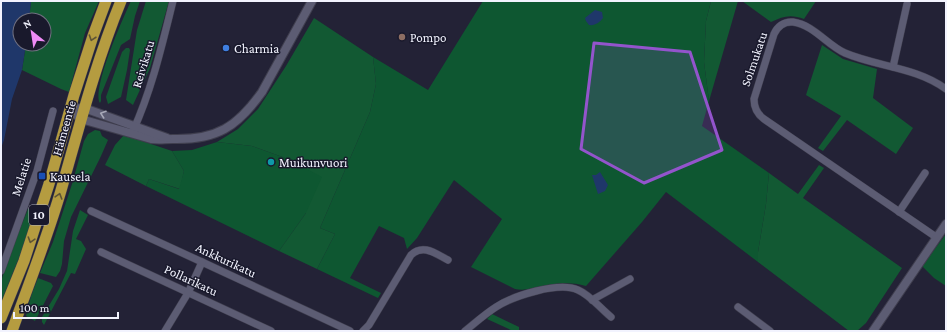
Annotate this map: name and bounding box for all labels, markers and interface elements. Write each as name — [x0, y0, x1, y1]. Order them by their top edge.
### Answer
north arrow — [12, 12, 52, 52]
text: N — [21, 16, 34, 30]
place label: Pompo — [410, 30, 446, 45]
street label: Solmukatu — [738, 30, 770, 88]
marker: Pompo — [397, 32, 407, 42]
one-way arrow — [89, 34, 97, 41]
street label: Reivikatu — [129, 38, 157, 90]
place label: Charmia — [234, 41, 279, 56]
marker: Charmia — [221, 43, 231, 53]
street label: Hämeentie — [49, 98, 79, 157]
one-way arrow — [99, 110, 106, 119]
place label: Muikunvuori — [279, 155, 348, 170]
street label: Melatie — [8, 156, 34, 198]
marker: Muikunvuori — [266, 157, 276, 167]
place label: Kausela — [50, 169, 91, 184]
marker: Kausela — [37, 171, 47, 181]
one-way arrow — [54, 192, 63, 199]
road number: 10 — [29, 205, 49, 225]
one-way arrow — [27, 237, 36, 244]
street label: Ankkurikatu — [193, 239, 259, 281]
street label: Pollarikatu — [162, 261, 220, 299]
scale bar — [14, 294, 118, 320]
text: 100 m — [20, 301, 50, 315]

